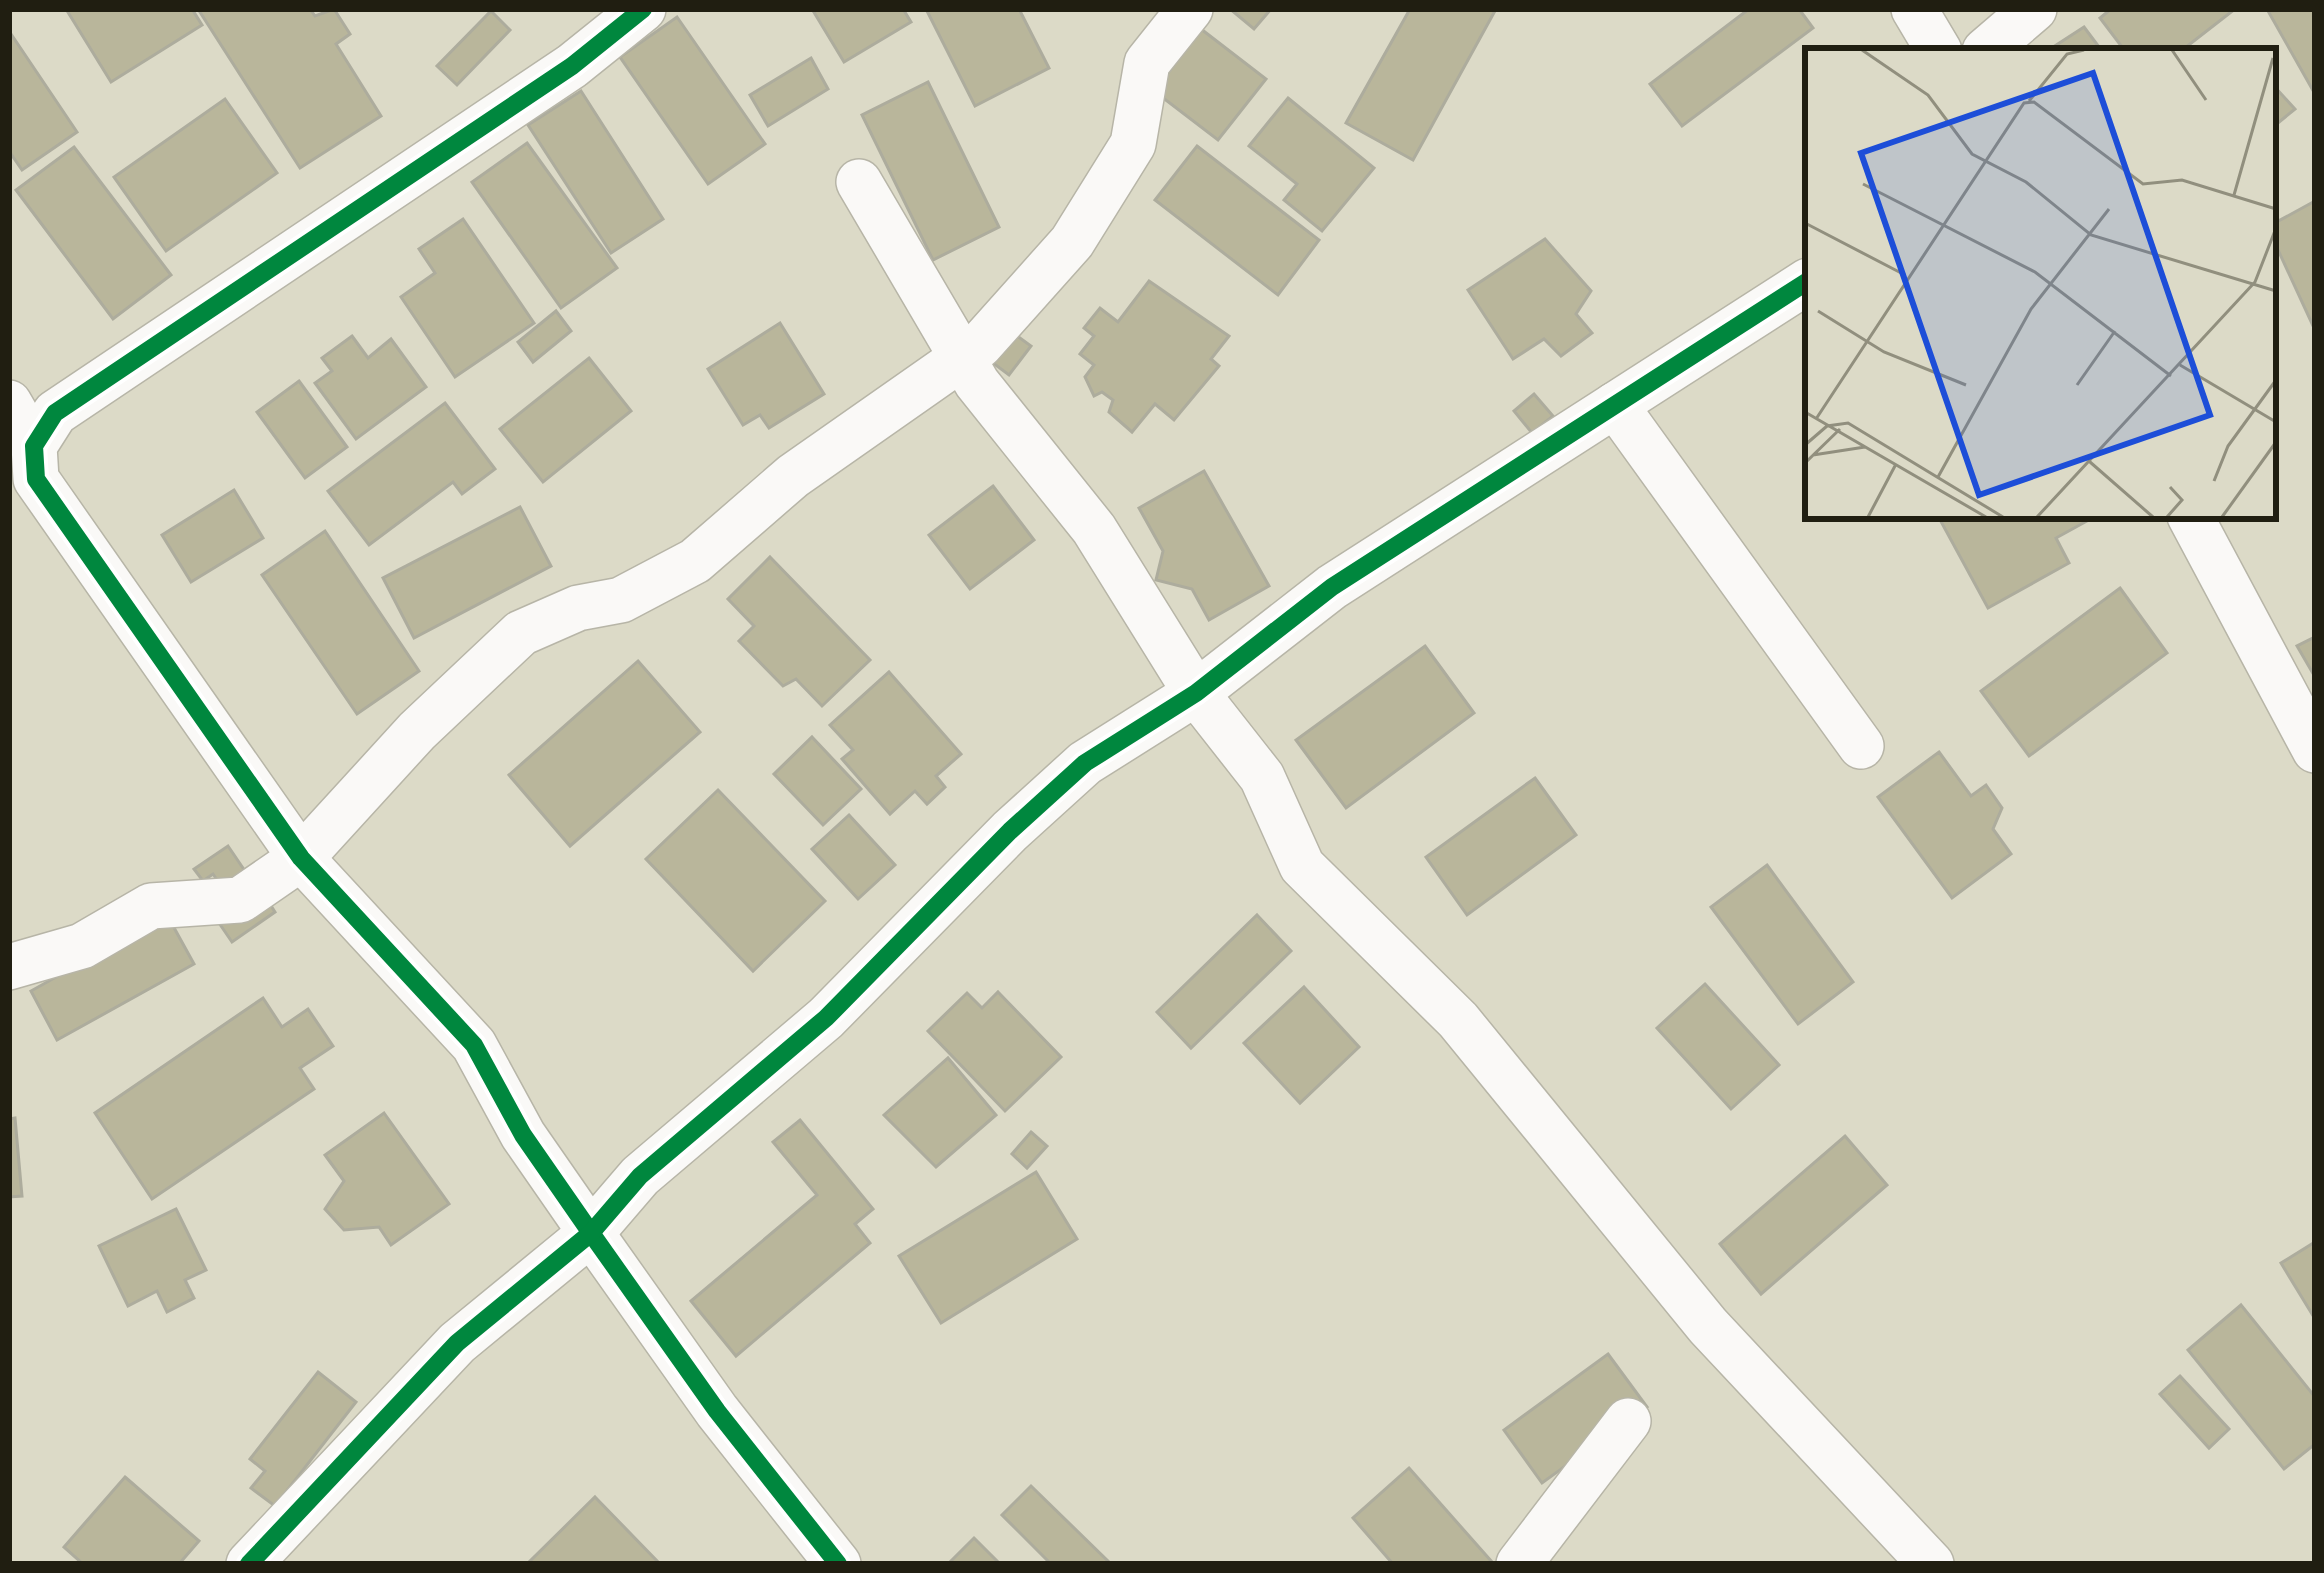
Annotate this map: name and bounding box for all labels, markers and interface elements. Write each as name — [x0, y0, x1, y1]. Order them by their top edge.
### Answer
inset map — [1805, 48, 2276, 519]

